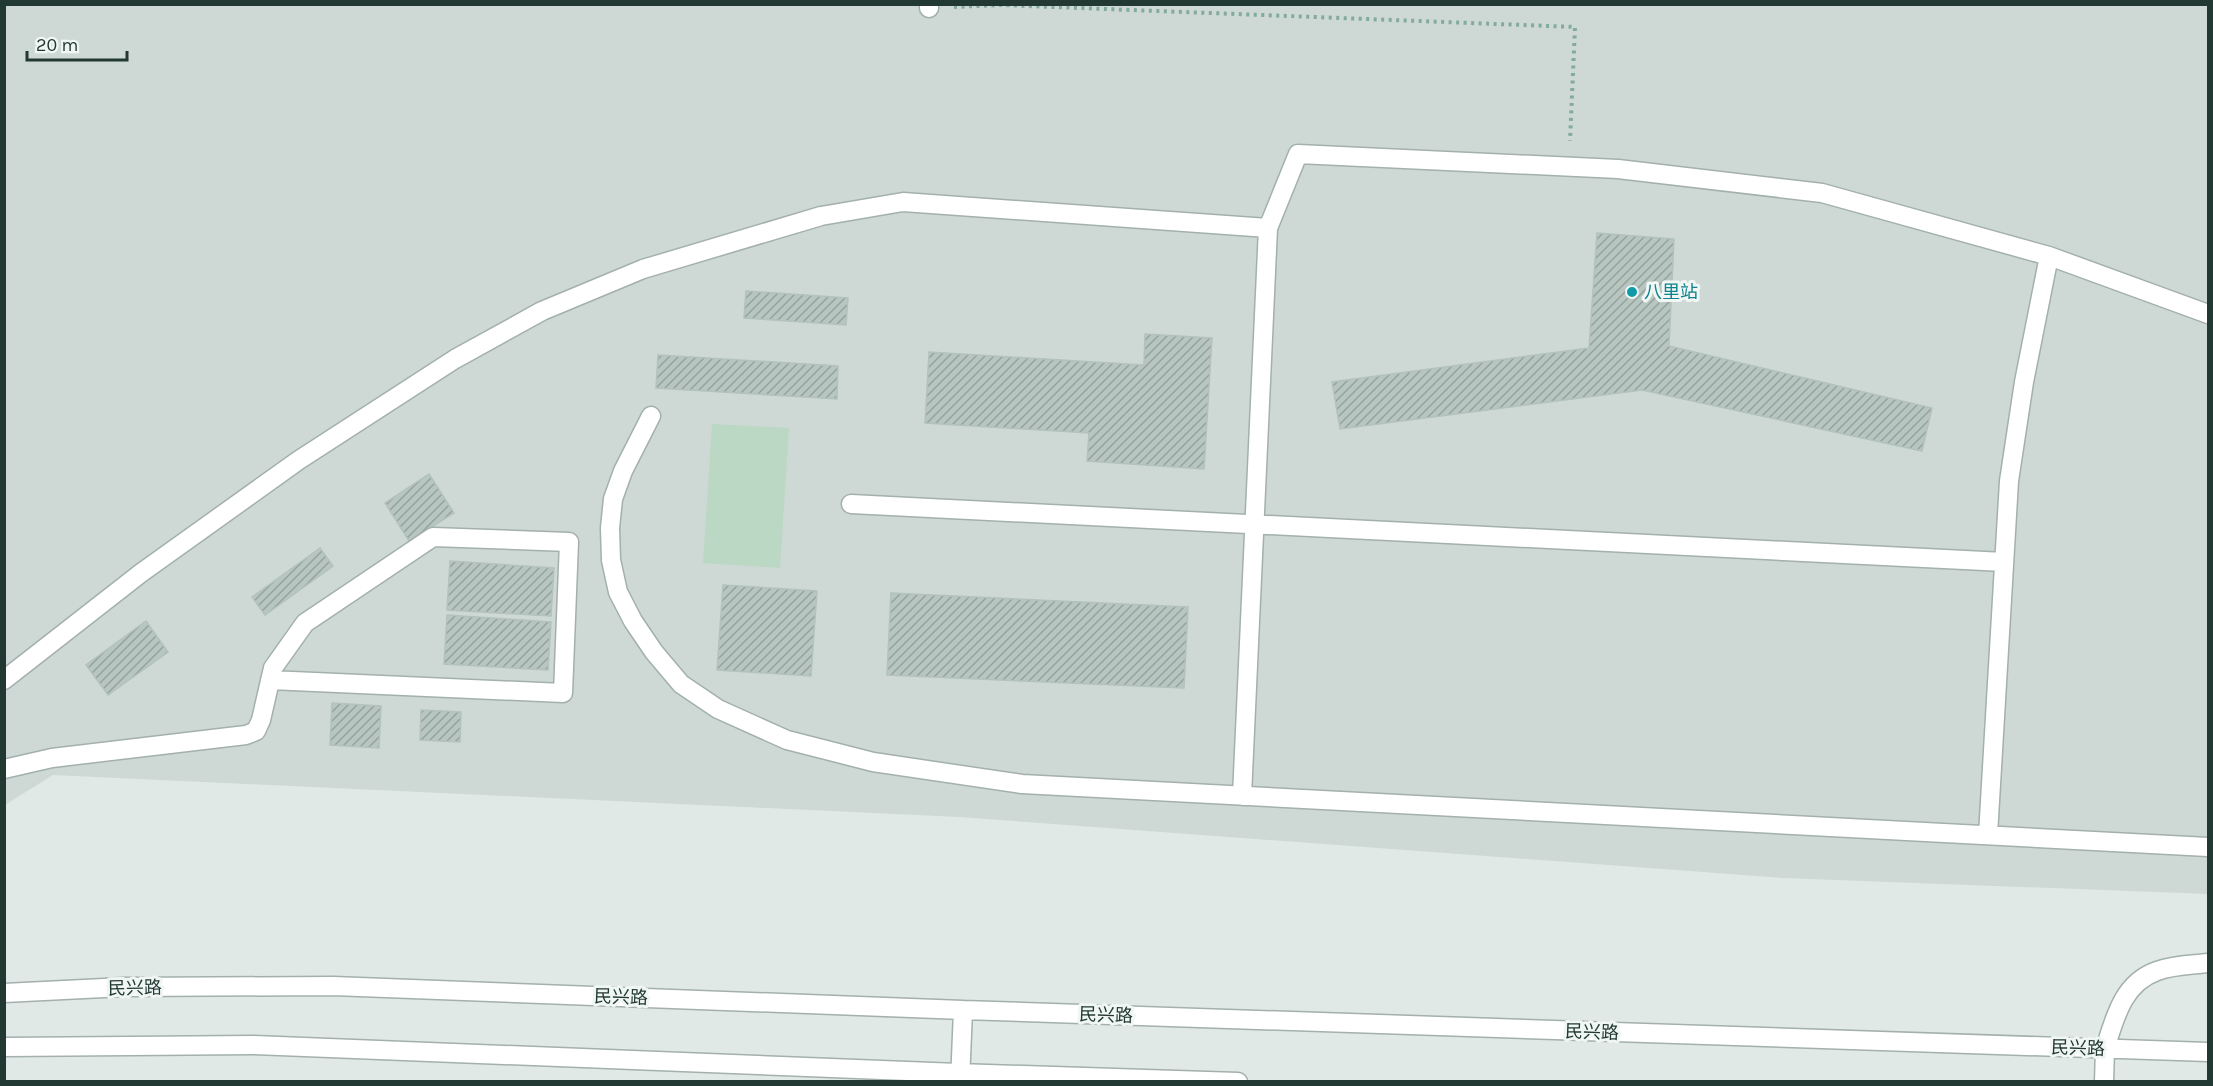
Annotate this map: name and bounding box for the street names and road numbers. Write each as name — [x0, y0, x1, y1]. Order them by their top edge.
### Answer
street label: 民兴路 — [108, 977, 162, 999]
street label: 民兴路 — [594, 985, 648, 1009]
street label: 民兴路 — [1079, 1003, 1133, 1027]
street label: 民兴路 — [1565, 1020, 1619, 1044]
street label: 民兴路 — [2051, 1036, 2105, 1060]

